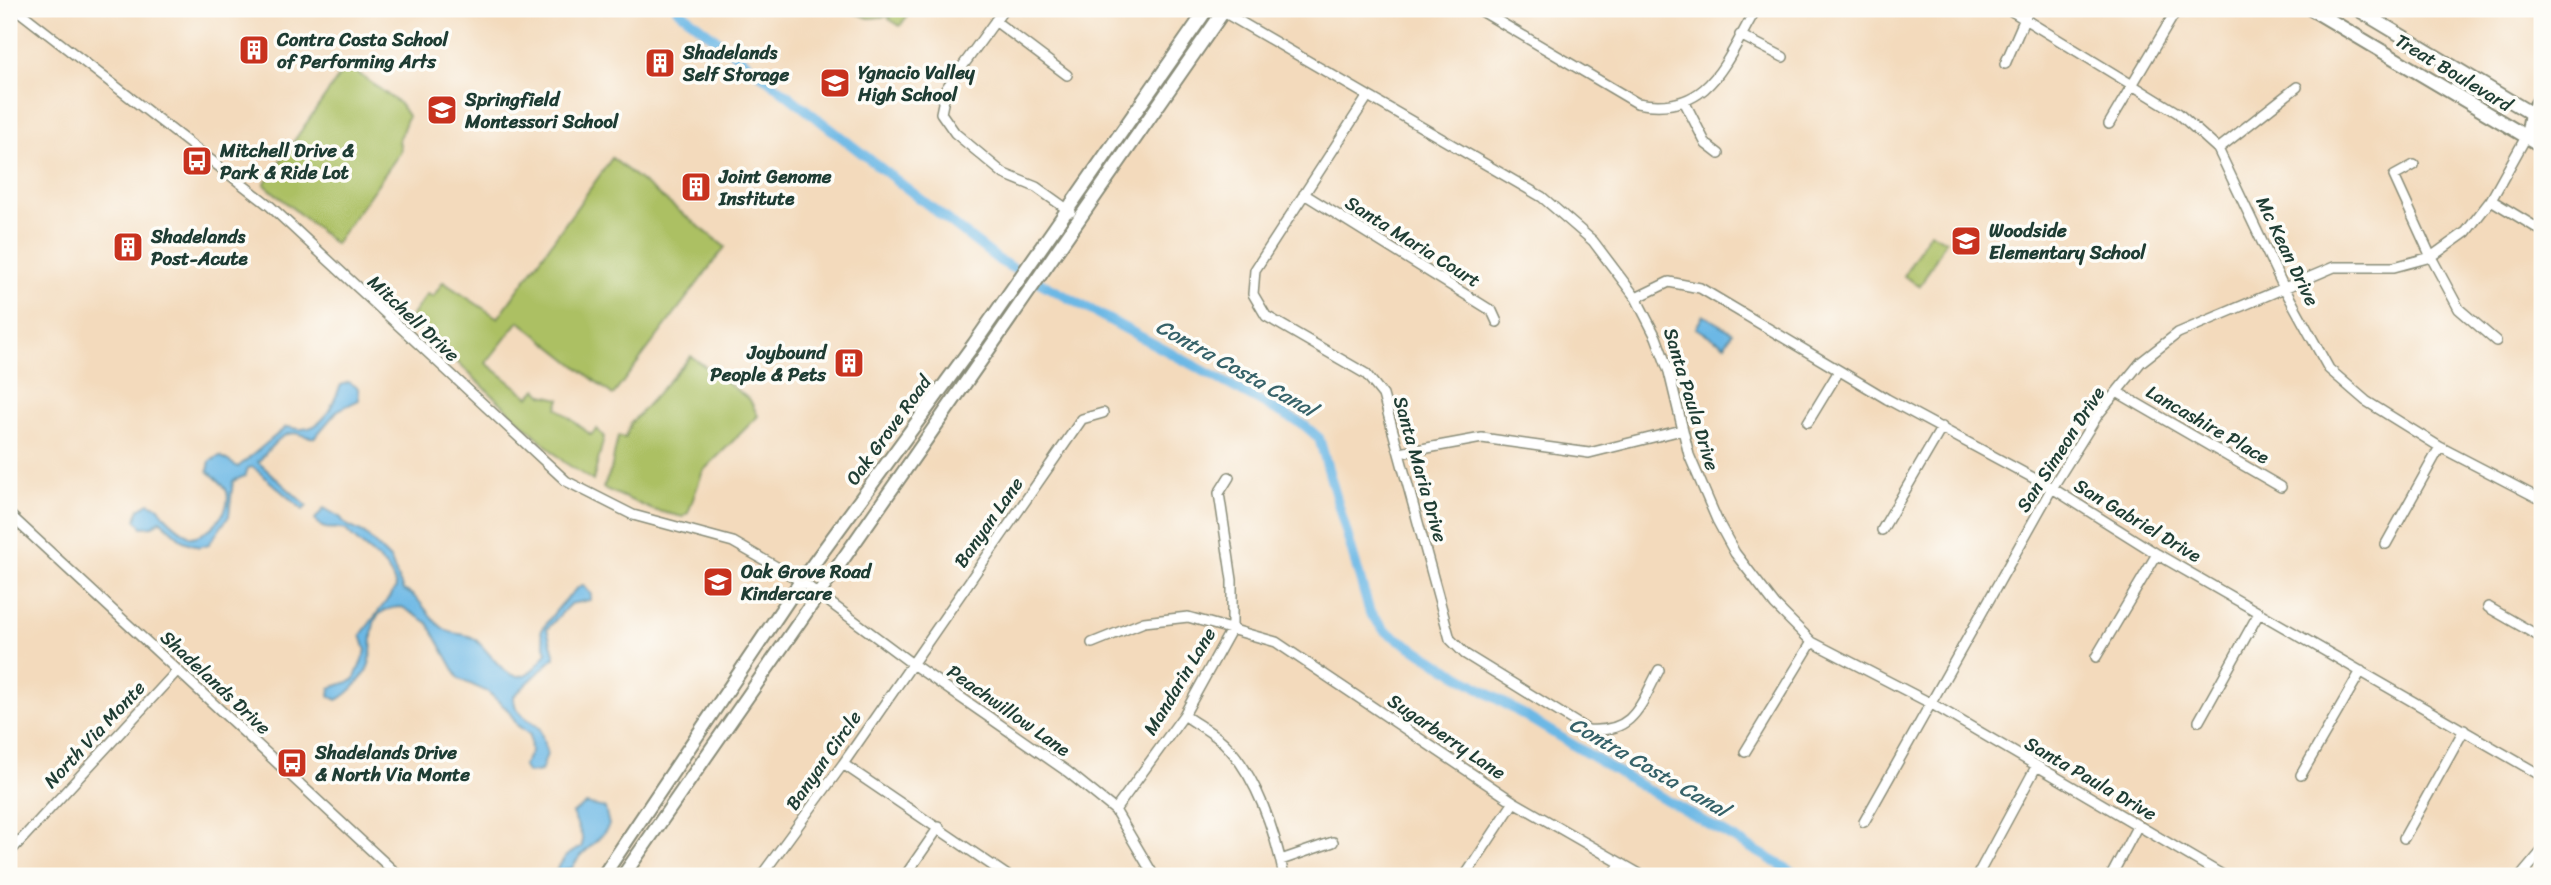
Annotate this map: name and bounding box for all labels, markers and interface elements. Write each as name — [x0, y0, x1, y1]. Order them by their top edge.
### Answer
place label: Contra Costa School of Performing Arts — [276, 23, 450, 78]
street label: Treat Boulevard — [2389, 24, 2521, 122]
building icon: Contra Costa School of Performing Arts — [237, 33, 271, 67]
place label: Shadelands Self Storage — [682, 36, 789, 91]
building icon: Shadelands Self Storage — [643, 46, 677, 80]
place label: Ygnacio Valley High School — [857, 56, 976, 111]
school or university icon: Ygnacio Valley High School — [818, 66, 852, 100]
place label: Springfield Montessori School — [464, 83, 620, 138]
school or university icon: Springfield Montessori School — [425, 93, 459, 127]
place label: Mitchell Drive & Park & Ride Lot — [219, 134, 354, 189]
bus stop icon: Mitchell Drive & Park & Ride Lot — [180, 144, 214, 178]
place label: Joint Genome Institute — [718, 160, 832, 215]
building icon: Joint Genome Institute — [679, 170, 713, 204]
street label: Santa Maria Court — [1338, 186, 1487, 296]
street label: Mc Kean Drive — [2247, 191, 2329, 312]
place label: Woodside Elementary School — [1989, 214, 2146, 269]
place label: Shadelands Post-Acute — [150, 220, 248, 275]
school or university icon: Woodside Elementary School — [1949, 224, 1983, 258]
building icon: Shadelands Post-Acute — [111, 230, 145, 264]
street label: Mitchell Drive — [360, 266, 468, 370]
water label: Contra Costa Canal — [1149, 308, 1328, 430]
street label: Santa Paula Drive — [1654, 323, 1729, 475]
place label: Joybound People & Pets — [710, 336, 828, 391]
building icon: Joybound People & Pets — [832, 346, 866, 380]
street label: Oak Grove Road — [837, 366, 941, 493]
street label: Lancashire Place — [2140, 376, 2276, 473]
street label: San Simeon Drive — [2007, 380, 2114, 519]
street label: Santa Maria Drive — [1384, 392, 1457, 546]
street label: San Gabriel Drive — [2068, 469, 2208, 572]
street label: Banyan Lane — [945, 470, 1032, 575]
place label: Oak Grove Road Kindercare — [740, 555, 873, 610]
school or university icon: Oak Grove Road Kindercare — [701, 565, 735, 599]
street label: Mandarin Lane — [1134, 621, 1225, 742]
street label: Shadelands Drive — [152, 622, 279, 743]
street label: Peachwillow Lane — [940, 655, 1078, 765]
street label: North Via Monte — [35, 672, 154, 796]
street label: Sugarberry Lane — [1381, 684, 1513, 789]
street label: Banyan Circle — [777, 703, 870, 817]
water label: Contra Costa Canal — [1562, 706, 1740, 831]
street label: Santa Paula Drive — [2018, 727, 2163, 830]
place label: Shadelands Drive & North Via Monte — [314, 736, 470, 791]
bus stop icon: Shadelands Drive & North Via Monte — [275, 746, 309, 780]

